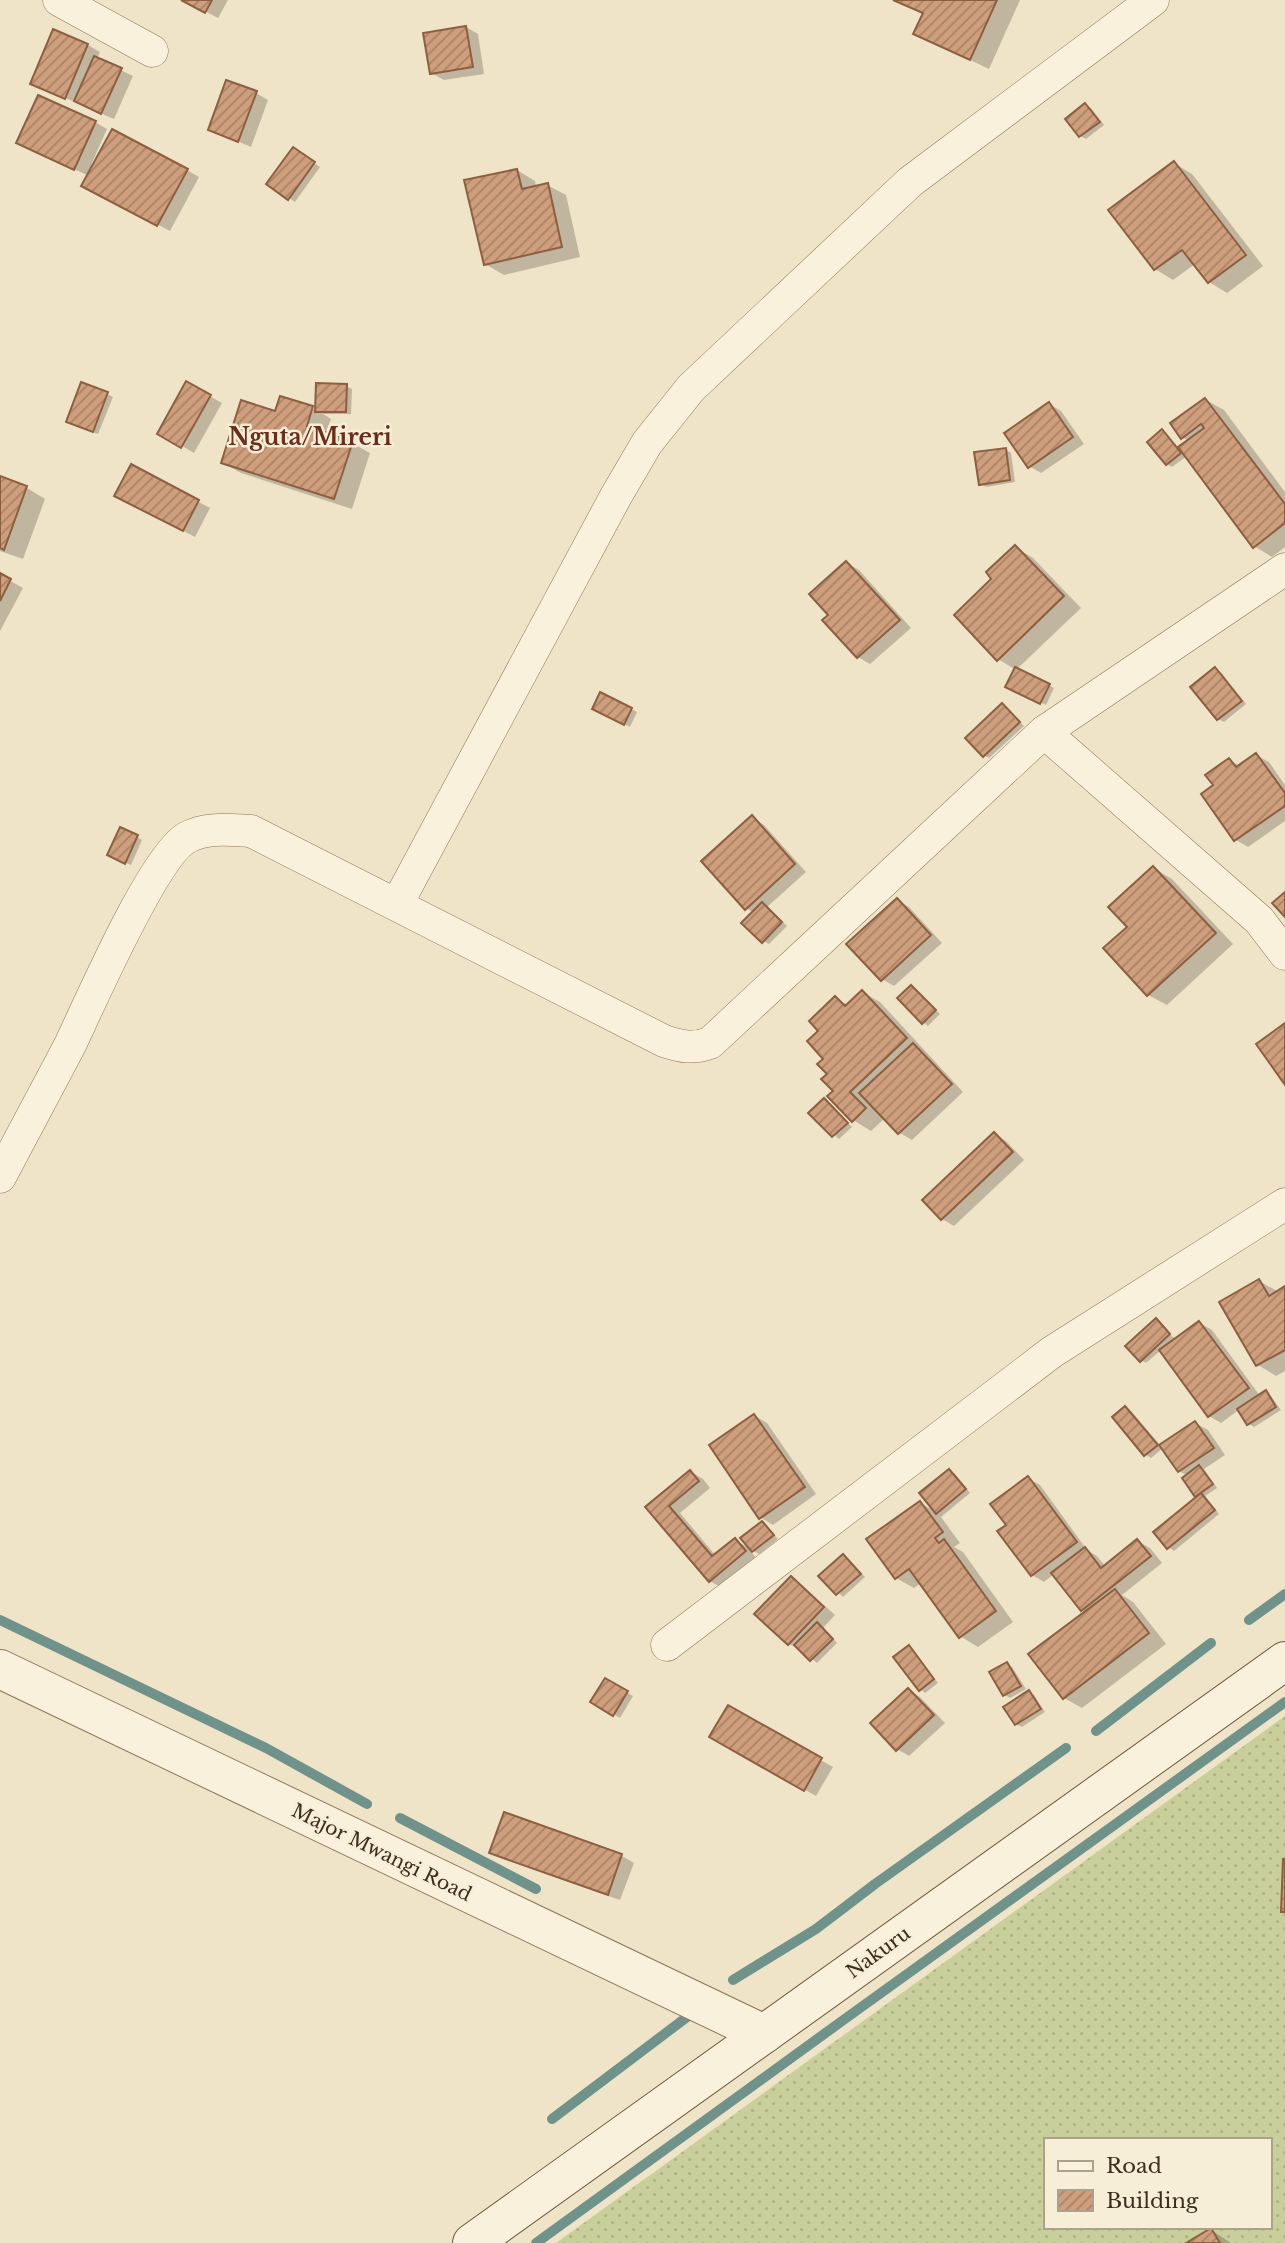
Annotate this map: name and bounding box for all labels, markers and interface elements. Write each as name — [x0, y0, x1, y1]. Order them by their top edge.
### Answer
district label: Nguta/Mireri — [228, 423, 392, 451]
street label: Major Mwangi Road — [288, 1799, 476, 1906]
street label: Nakuru — [842, 1921, 915, 1983]
legend — [1044, 2138, 1271, 2229]
text: Road — [1106, 2153, 1162, 2179]
text: Building — [1106, 2188, 1199, 2214]

